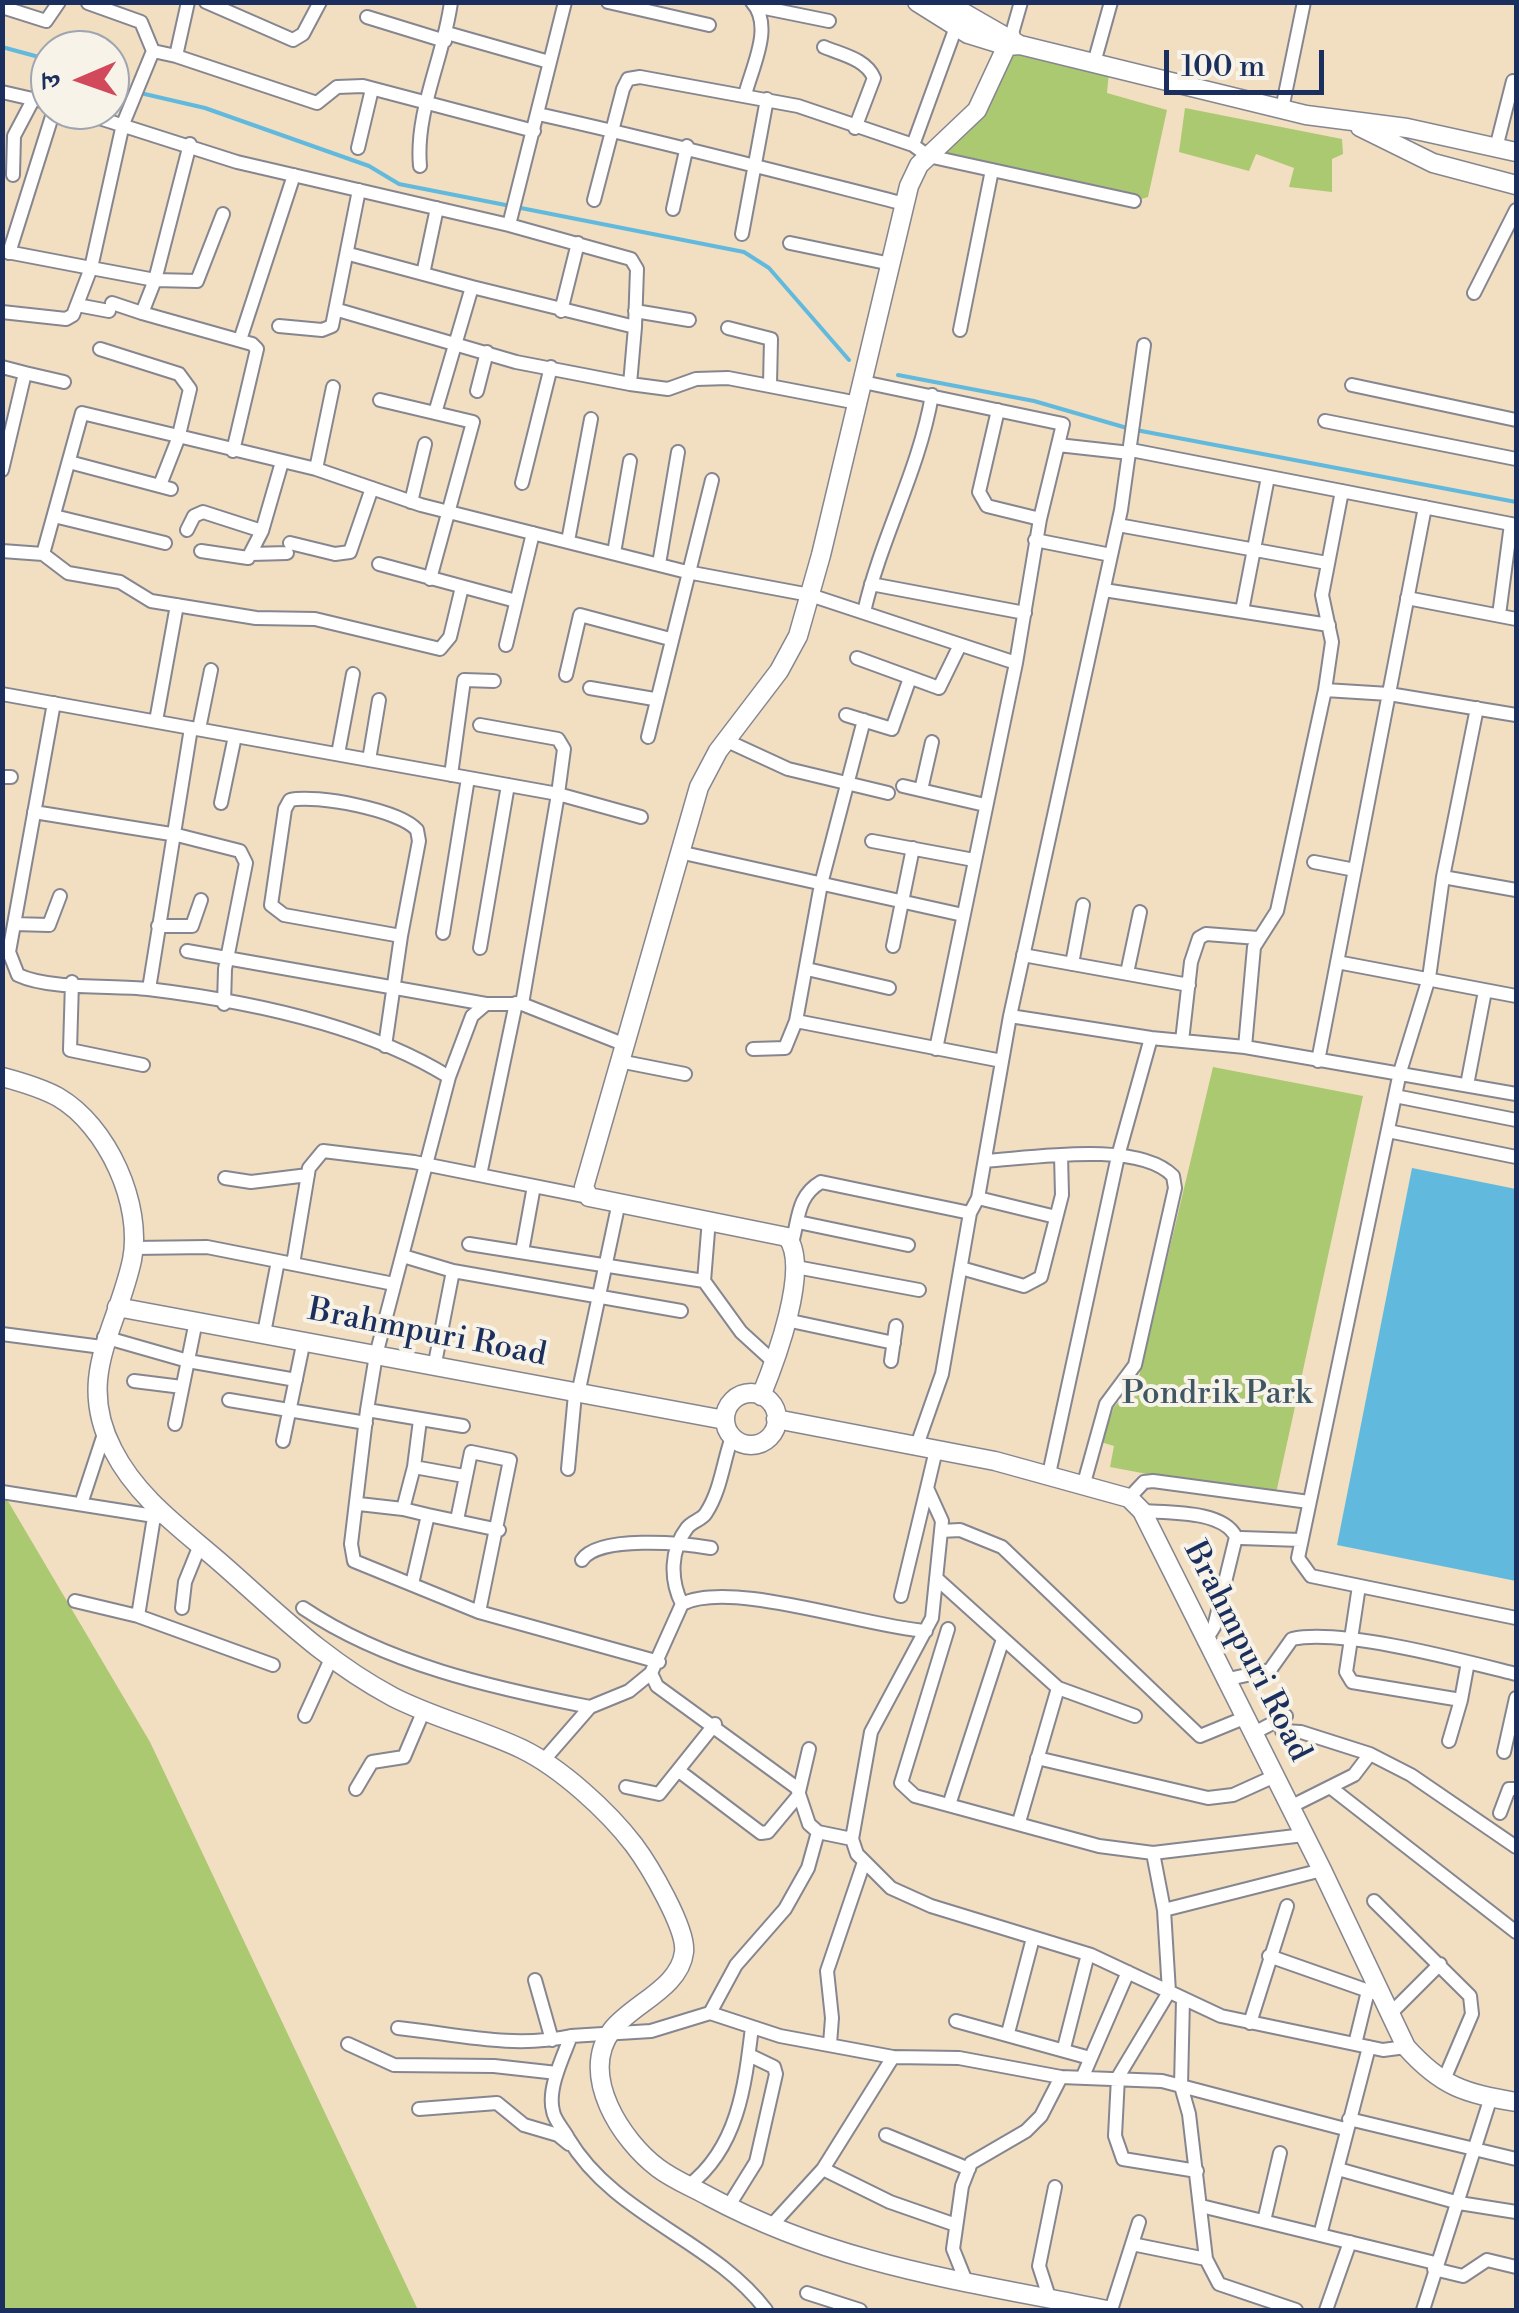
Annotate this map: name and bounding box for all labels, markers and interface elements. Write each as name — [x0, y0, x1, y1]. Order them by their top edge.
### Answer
north arrow — [30, 30, 130, 130]
scale bar — [1169, 30, 1329, 92]
text: 100 m — [1181, 48, 1265, 86]
text: उ — [34, 73, 69, 89]
street label: Brahmpuri Road — [305, 1292, 549, 1376]
park label: Pondrik Park — [1122, 1376, 1312, 1414]
street label: Brahmpuri Road — [1174, 1536, 1318, 1768]

